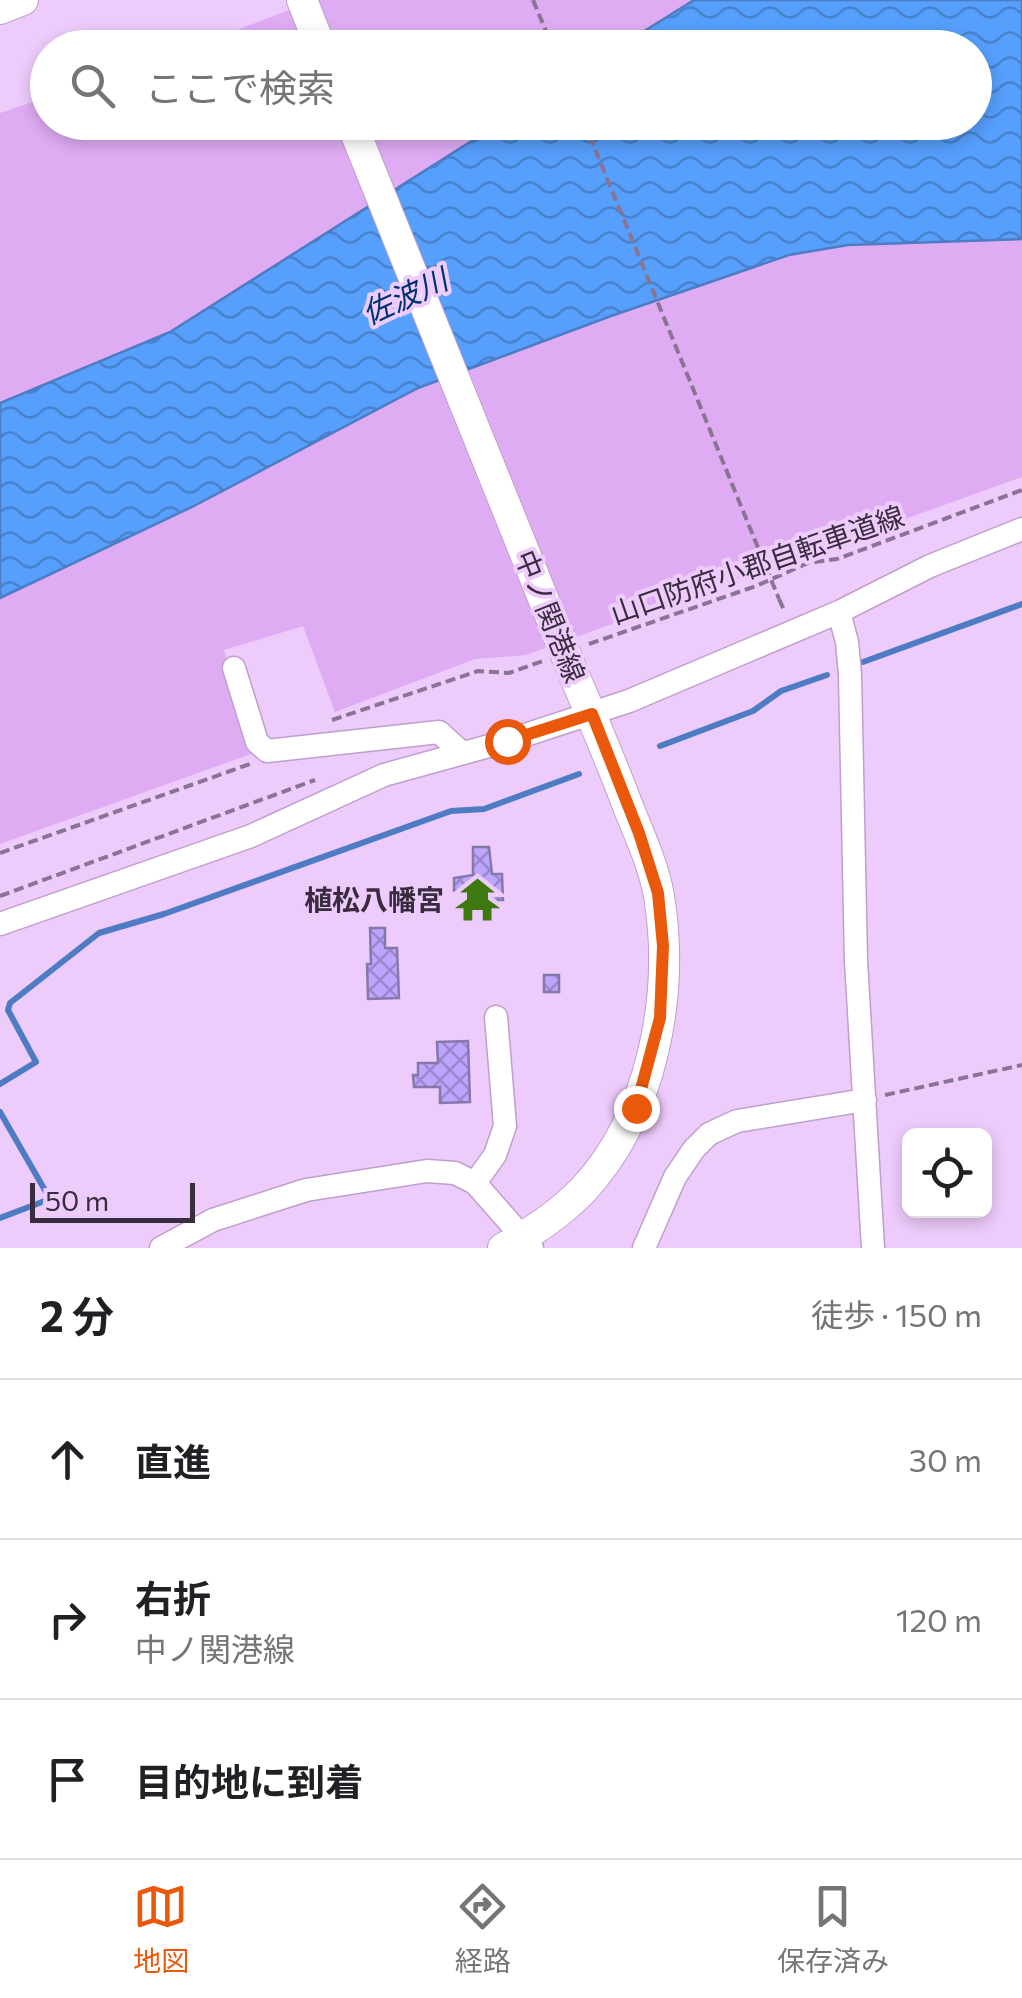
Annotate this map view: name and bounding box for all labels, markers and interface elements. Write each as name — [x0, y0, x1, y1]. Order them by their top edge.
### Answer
search box — [30, 30, 992, 140]
icon: search — [65, 58, 120, 113]
text: ここで検索 — [145, 63, 335, 110]
water label: 佐波川 — [355, 258, 455, 331]
street label: 山口防府小郡自転車道線 — [606, 498, 908, 630]
street label: 中ノ関港線 — [509, 545, 593, 687]
route start — [485, 719, 531, 765]
temple icon: 植松八幡宮 — [453, 875, 501, 923]
place label: 植松八幡宮 — [304, 882, 444, 916]
route end — [614, 1086, 660, 1132]
map controls — [902, 1128, 992, 1218]
button: locate — [902, 1128, 992, 1218]
scale bar — [30, 1178, 195, 1222]
text: 50 m — [45, 1183, 109, 1217]
text: 2 分 — [40, 1289, 114, 1341]
text: 徒歩 · 150 m — [811, 1294, 982, 1334]
icon: ahead — [40, 1432, 95, 1487]
text: 直進 — [135, 1437, 211, 1484]
text: 30 m — [909, 1439, 982, 1479]
text: 右折 — [135, 1574, 211, 1621]
icon: right — [40, 1592, 95, 1647]
text: 120 m — [896, 1599, 982, 1639]
text: 中ノ関港線 — [135, 1628, 295, 1668]
icon: arrive — [40, 1752, 95, 1807]
text: 目的地に到着 — [135, 1757, 363, 1804]
tab: 地図 — [133, 1879, 189, 1979]
tab: 経路 — [455, 1879, 511, 1979]
tab: 保存済み — [777, 1879, 889, 1979]

